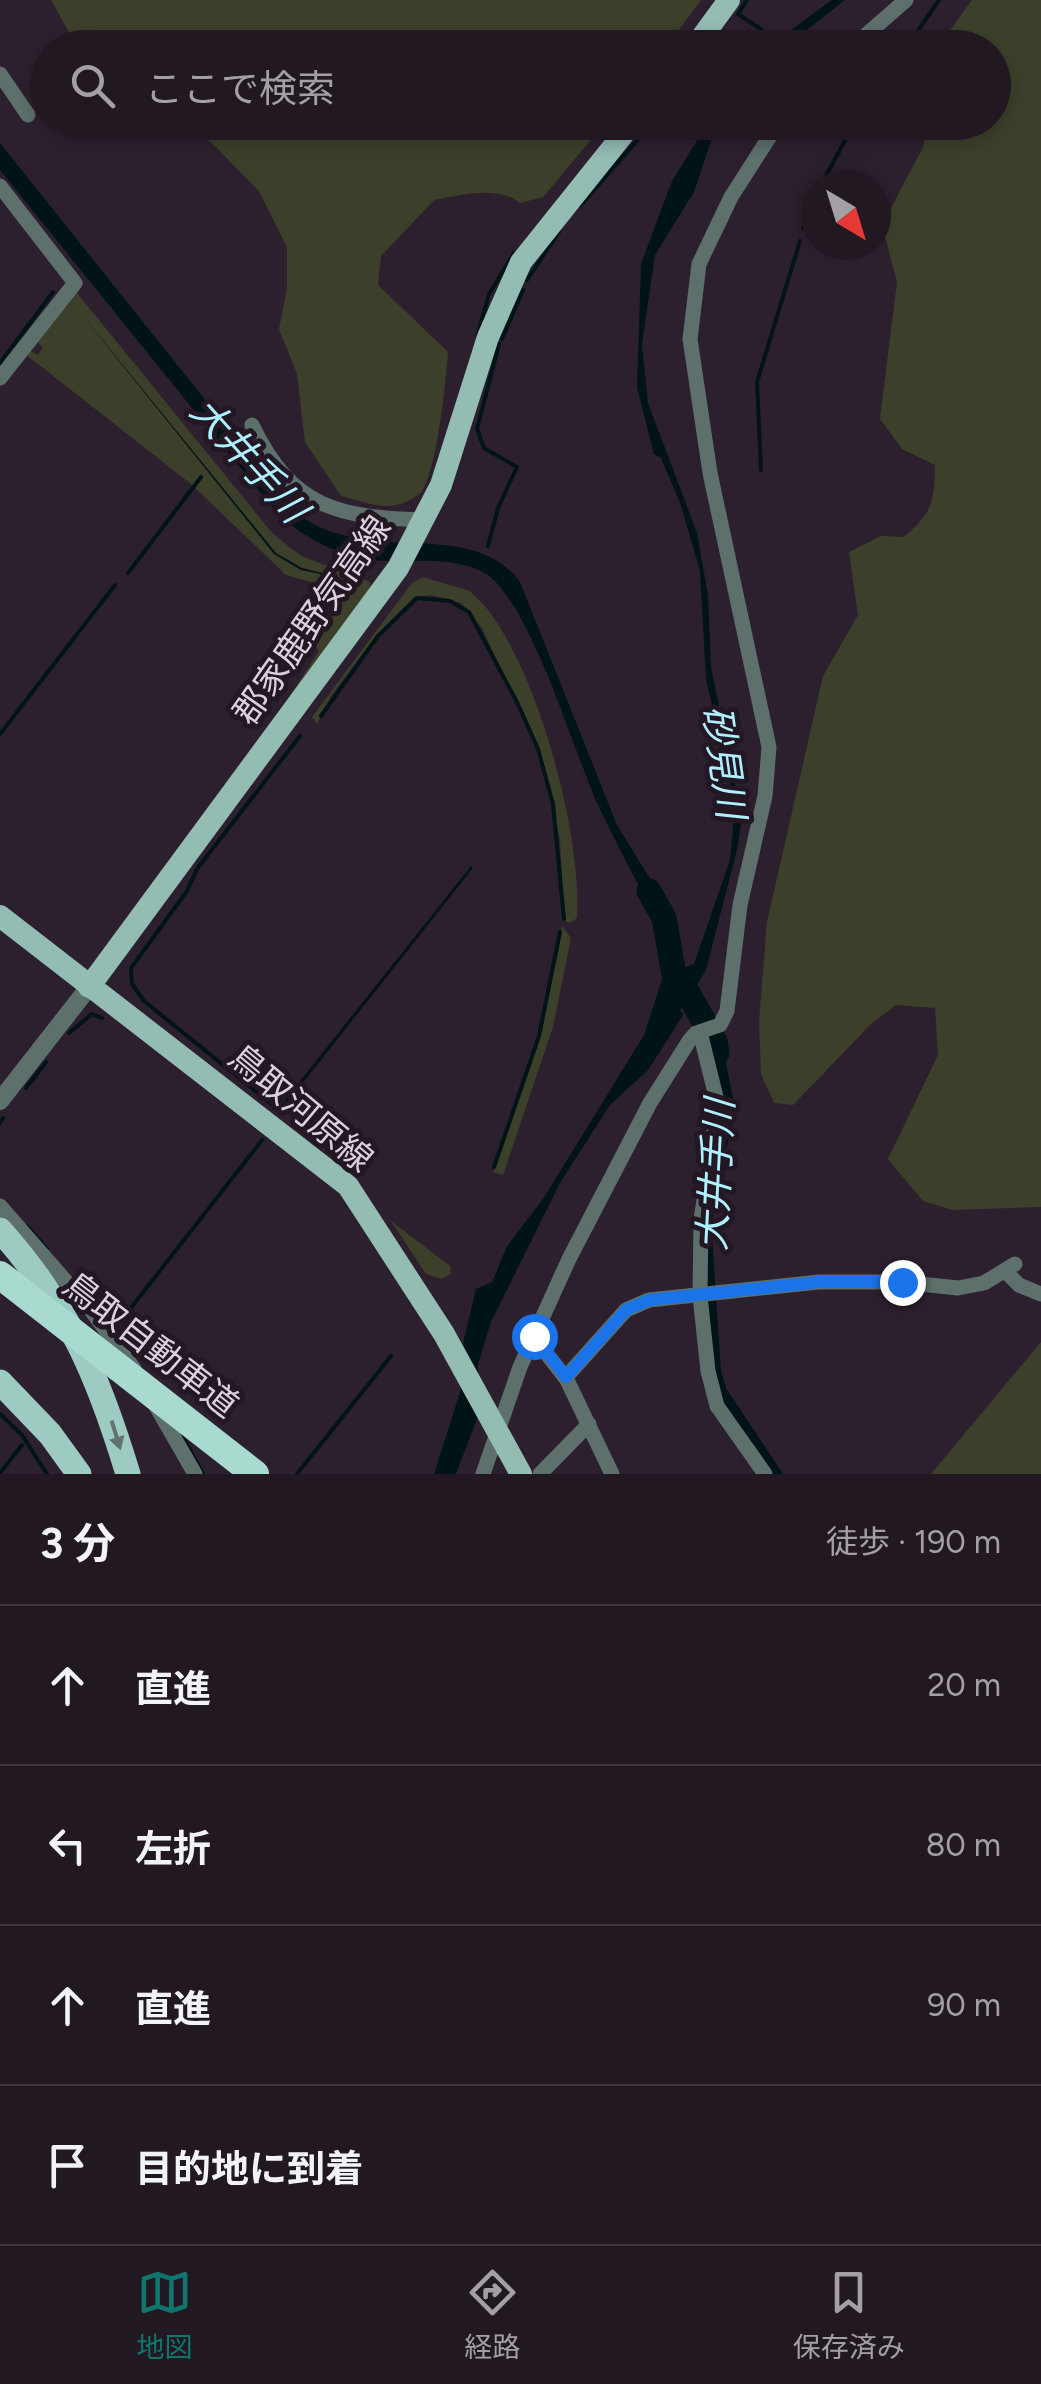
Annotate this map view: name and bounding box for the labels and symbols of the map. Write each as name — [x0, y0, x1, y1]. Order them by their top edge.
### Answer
north arrow — [801, 170, 891, 260]
water label: 大井手川 — [181, 388, 320, 535]
street label: 郡家鹿野気高線 — [225, 508, 399, 732]
water label: 砂見川 — [693, 702, 755, 826]
street label: 鳥取河原線 — [220, 1036, 382, 1180]
water label: 大井手川 — [689, 1094, 743, 1252]
route end — [880, 1260, 926, 1306]
street label: 鳥取自動車道 — [55, 1264, 247, 1426]
route start — [512, 1314, 558, 1360]
one-way arrow — [109, 1420, 124, 1450]

